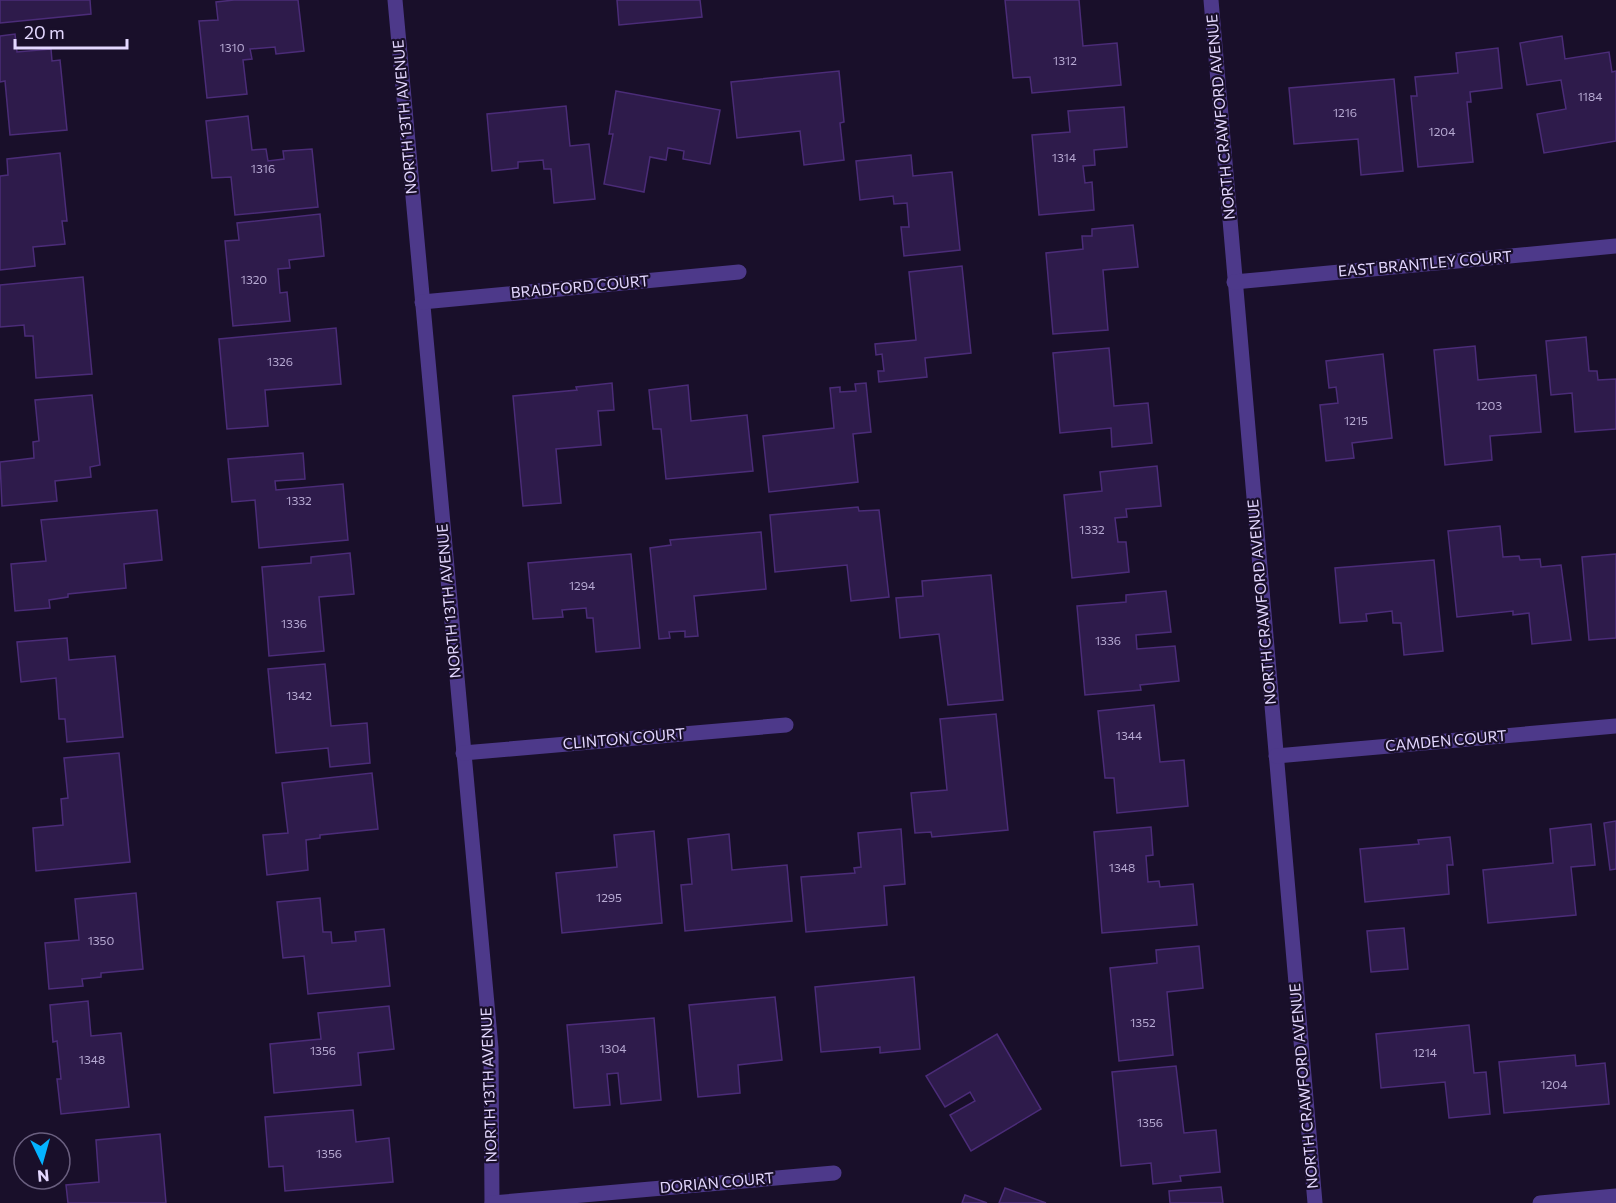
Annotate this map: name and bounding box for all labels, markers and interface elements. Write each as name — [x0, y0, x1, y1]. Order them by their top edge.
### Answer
scale bar — [15, 12, 128, 50]
street label: NORTH CRAWFORD AVENUE — [1202, 13, 1238, 221]
text: 20 m — [24, 21, 65, 43]
street label: NORTH 13TH AVENUE — [388, 39, 420, 195]
house number: 1310 — [220, 40, 245, 54]
house number: 1312 — [1053, 53, 1077, 67]
house number: 1184 — [1578, 89, 1602, 103]
house number: 1216 — [1333, 105, 1357, 119]
house number: 1204 — [1429, 124, 1455, 138]
house number: 1314 — [1052, 150, 1076, 164]
house number: 1316 — [251, 161, 275, 175]
street label: EAST BRANTLEY COURT — [1337, 246, 1513, 280]
street label: BRADFORD COURT — [510, 271, 650, 301]
house number: 1320 — [241, 272, 267, 286]
house number: 1326 — [267, 354, 293, 368]
house number: 1203 — [1476, 398, 1502, 412]
house number: 1215 — [1344, 413, 1368, 427]
house number: 1332 — [286, 493, 312, 507]
street label: NORTH CRAWFORD AVENUE — [1243, 498, 1279, 706]
house number: 1332 — [1079, 522, 1105, 536]
street label: NORTH 13TH AVENUE — [432, 523, 464, 679]
house number: 1294 — [569, 578, 595, 592]
house number: 1336 — [281, 616, 307, 630]
house number: 1336 — [1095, 633, 1121, 647]
house number: 1342 — [286, 688, 312, 702]
street label: CLINTON COURT — [562, 724, 686, 752]
street label: CAMDEN COURT — [1384, 726, 1508, 754]
house number: 1344 — [1116, 728, 1142, 742]
house number: 1348 — [1109, 860, 1135, 874]
house number: 1295 — [596, 890, 622, 904]
house number: 1350 — [88, 933, 115, 947]
street label: NORTH CRAWFORD AVENUE — [1285, 982, 1321, 1190]
street label: NORTH 13TH AVENUE — [476, 1007, 500, 1163]
house number: 1352 — [1130, 1015, 1156, 1029]
house number: 1304 — [599, 1041, 627, 1055]
house number: 1356 — [310, 1043, 336, 1057]
house number: 1214 — [1413, 1045, 1437, 1059]
house number: 1348 — [79, 1052, 105, 1066]
house number: 1204 — [1541, 1077, 1567, 1091]
house number: 1356 — [1137, 1115, 1163, 1129]
north arrow — [12, 1131, 72, 1191]
house number: 1356 — [316, 1146, 342, 1160]
text: N — [37, 1166, 50, 1186]
street label: DORIAN COURT — [659, 1168, 775, 1196]

